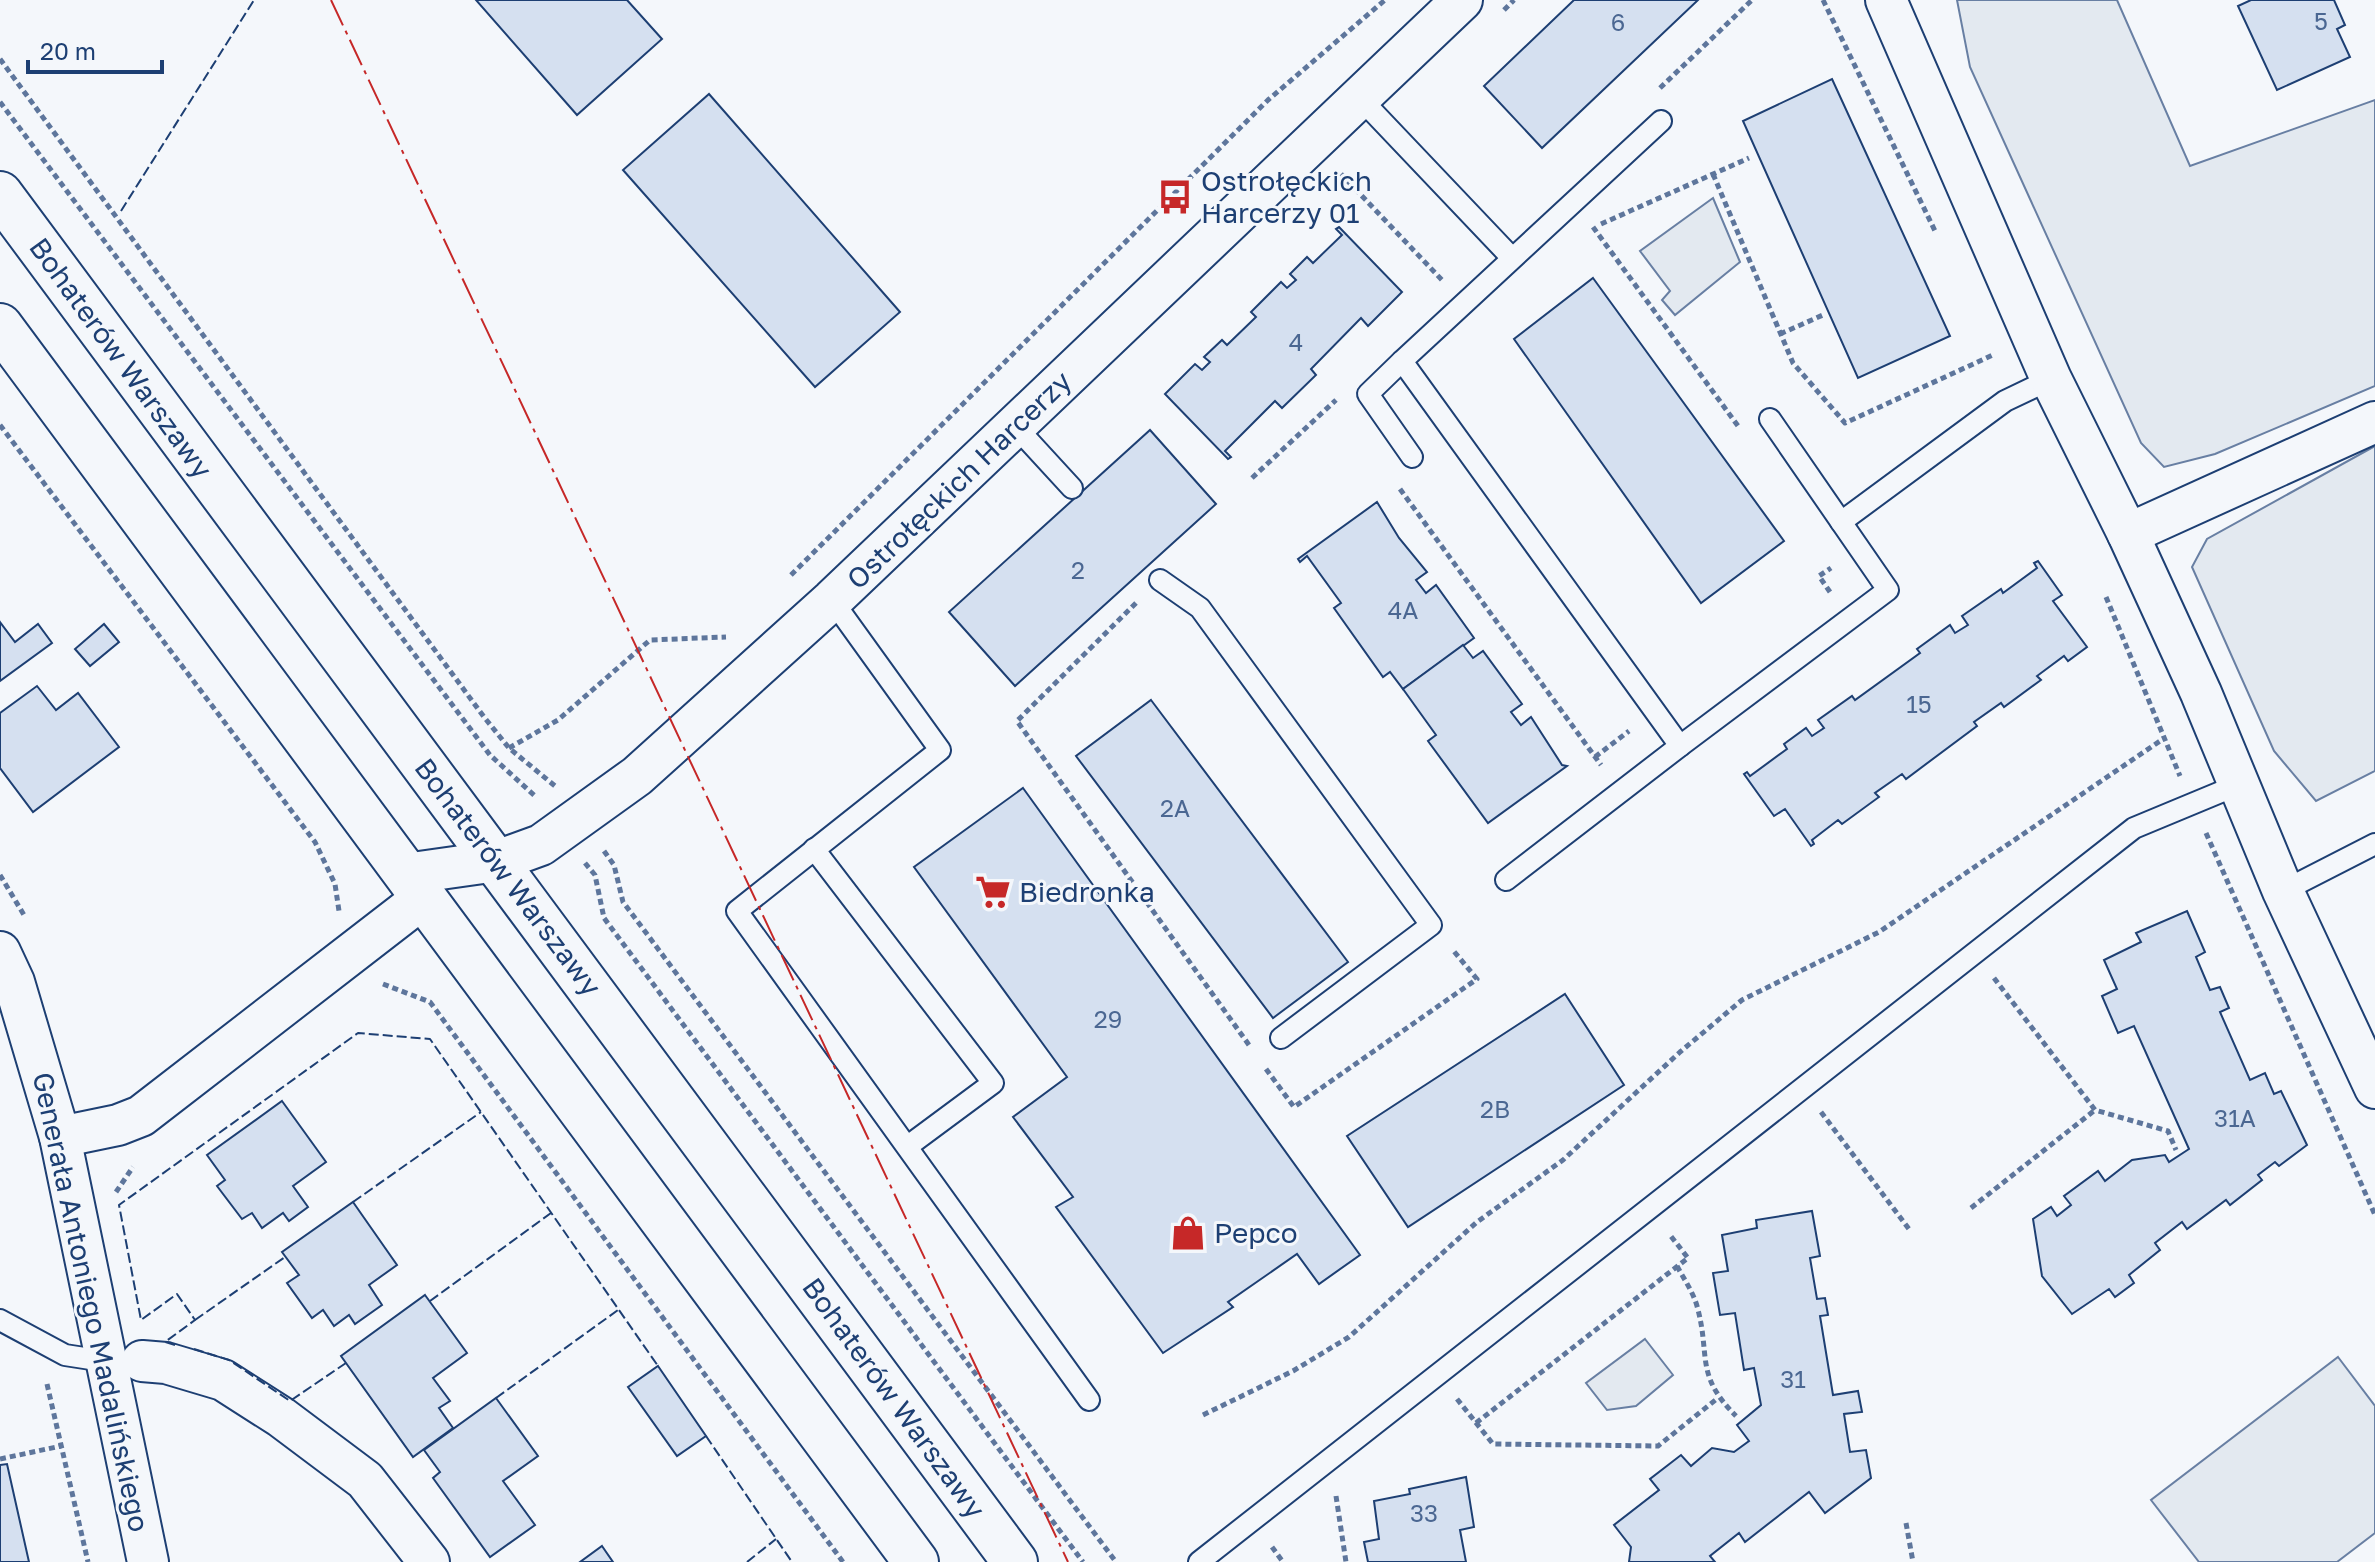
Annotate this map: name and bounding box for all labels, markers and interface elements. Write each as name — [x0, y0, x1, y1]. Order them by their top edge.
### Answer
house number: 5 — [2314, 6, 2328, 35]
house number: 6 — [1611, 7, 1625, 36]
scale bar — [28, 24, 162, 74]
text: 20 m — [40, 36, 96, 65]
place label: Ostrołęckich Harcerzy 01 — [1201, 164, 1372, 229]
bus stop icon: Ostrołęckich Harcerzy 01 — [1156, 178, 1194, 216]
street label: Bohaterów Warszawy — [23, 231, 220, 484]
house number: 4 — [1289, 327, 1303, 356]
street label: Ostrołęckich Harcerzy — [840, 364, 1078, 595]
house number: 2 — [1071, 555, 1085, 584]
house number: 4A — [1388, 595, 1418, 624]
house number: 15 — [1906, 689, 1932, 718]
street label: Bohaterów Warszawy — [408, 751, 609, 1002]
house number: 2A — [1160, 793, 1190, 822]
supermarket icon: Biedronka — [974, 873, 1012, 911]
place label: Biedronka — [1019, 875, 1155, 908]
house number: 29 — [1094, 1004, 1122, 1033]
street label: Generała Antoniego Madalińskiego — [27, 1069, 156, 1535]
house number: 2B — [1480, 1094, 1510, 1123]
house number: 31A — [2214, 1103, 2256, 1132]
shop icon: Pepco — [1169, 1214, 1207, 1252]
place label: Pepco — [1214, 1216, 1298, 1249]
street label: Bohaterów Warszawy — [796, 1271, 993, 1524]
house number: 31 — [1780, 1364, 1806, 1393]
house number: 33 — [1410, 1498, 1438, 1527]

